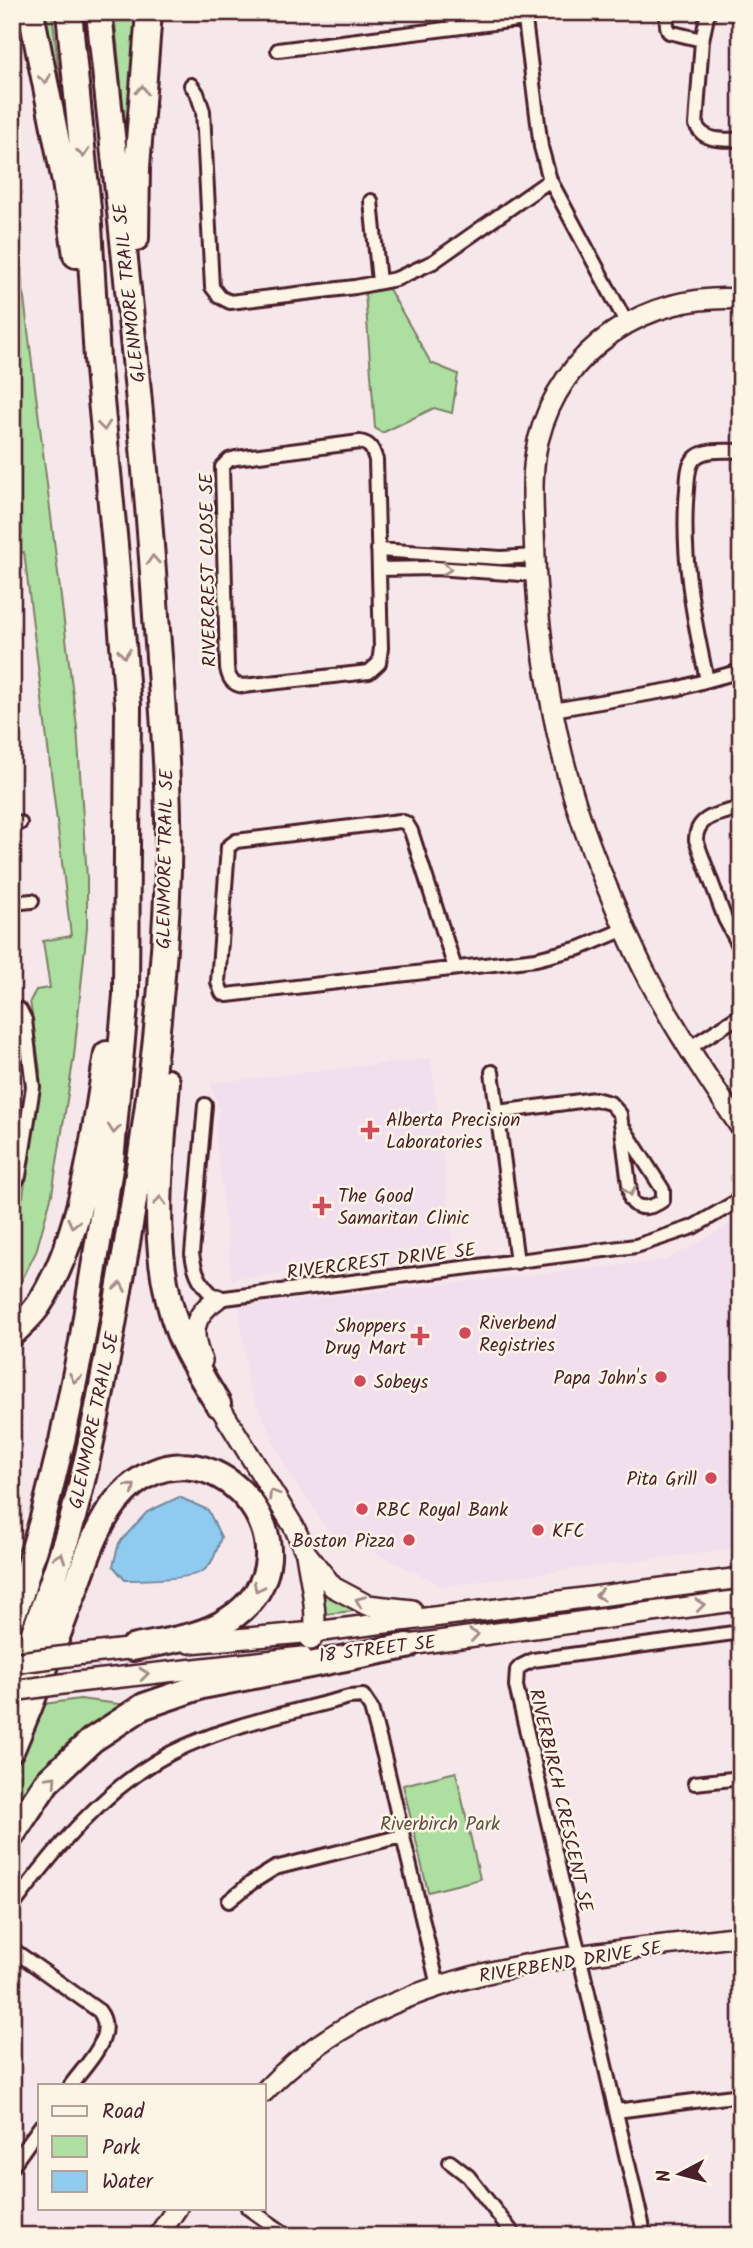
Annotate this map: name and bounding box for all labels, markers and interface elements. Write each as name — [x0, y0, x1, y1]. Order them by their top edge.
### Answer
one-way arrow — [36, 73, 51, 85]
one-way arrow — [135, 84, 150, 95]
one-way arrow — [75, 148, 90, 159]
street label: GLENMORE TRAIL SE — [106, 201, 154, 384]
one-way arrow — [96, 421, 111, 432]
street label: RIVERCREST CLOSE SE — [192, 472, 226, 667]
one-way arrow — [145, 554, 160, 565]
one-way arrow — [442, 561, 453, 576]
one-way arrow — [116, 648, 131, 659]
street label: GLENMORE TRAIL SE — [149, 768, 183, 949]
place label: Alberta Precision Laboratories — [386, 1106, 520, 1158]
marker: Alberta Precision Laboratories — [360, 1120, 380, 1140]
one-way arrow — [107, 1124, 122, 1135]
place label: The Good Samaritan Clinic — [338, 1182, 470, 1234]
one-way arrow — [622, 1185, 637, 1197]
one-way arrow — [152, 1196, 167, 1207]
marker: The Good Samaritan Clinic — [312, 1196, 332, 1216]
one-way arrow — [67, 1217, 81, 1229]
street label: RIVERCREST DRIVE SE — [285, 1235, 478, 1288]
one-way arrow — [112, 1281, 127, 1293]
place label: Riverbend Registries — [479, 1309, 556, 1361]
place label: Shoppers Drug Mart — [324, 1312, 407, 1364]
marker: Riverbend Registries — [457, 1325, 473, 1341]
street label: GLENMORE TRAIL SE — [62, 1328, 129, 1512]
marker: Shoppers Drug Mart — [412, 1328, 428, 1344]
place label: Papa John's — [554, 1364, 647, 1394]
place label: Sobeys — [374, 1368, 428, 1398]
marker: Papa John's — [653, 1369, 669, 1385]
one-way arrow — [68, 1372, 83, 1384]
marker: Sobeys — [352, 1373, 368, 1389]
place label: Pita Grill — [627, 1465, 697, 1495]
marker: Pita Grill — [703, 1470, 719, 1486]
one-way arrow — [123, 1484, 135, 1497]
one-way arrow — [269, 1488, 282, 1501]
place label: RBC Royal Bank — [376, 1496, 508, 1526]
marker: RBC Royal Bank — [354, 1501, 370, 1517]
place label: KFC — [552, 1517, 585, 1547]
marker: KFC — [530, 1522, 546, 1538]
place label: Boston Pizza — [292, 1527, 395, 1557]
marker: Boston Pizza — [401, 1532, 417, 1548]
one-way arrow — [52, 1551, 66, 1563]
one-way arrow — [252, 1580, 266, 1592]
one-way arrow — [594, 1588, 606, 1603]
one-way arrow — [355, 1596, 367, 1610]
one-way arrow — [694, 1598, 706, 1613]
street label: 18 STREET SE — [317, 1628, 438, 1672]
one-way arrow — [469, 1628, 480, 1643]
one-way arrow — [139, 1667, 150, 1682]
street label: RIVERBIRCH CRESCENT SE — [520, 1686, 601, 1916]
one-way arrow — [43, 1775, 56, 1788]
park label: Riverbirch Park — [380, 1810, 500, 1840]
street label: RIVERBEND DRIVE SE — [477, 1934, 665, 1992]
legend — [38, 2084, 266, 2210]
text: Road — [102, 2096, 145, 2129]
text: Park — [102, 2132, 140, 2165]
north arrow — [644, 2140, 714, 2210]
text: Water — [102, 2166, 154, 2199]
text: N — [649, 2168, 681, 2184]

